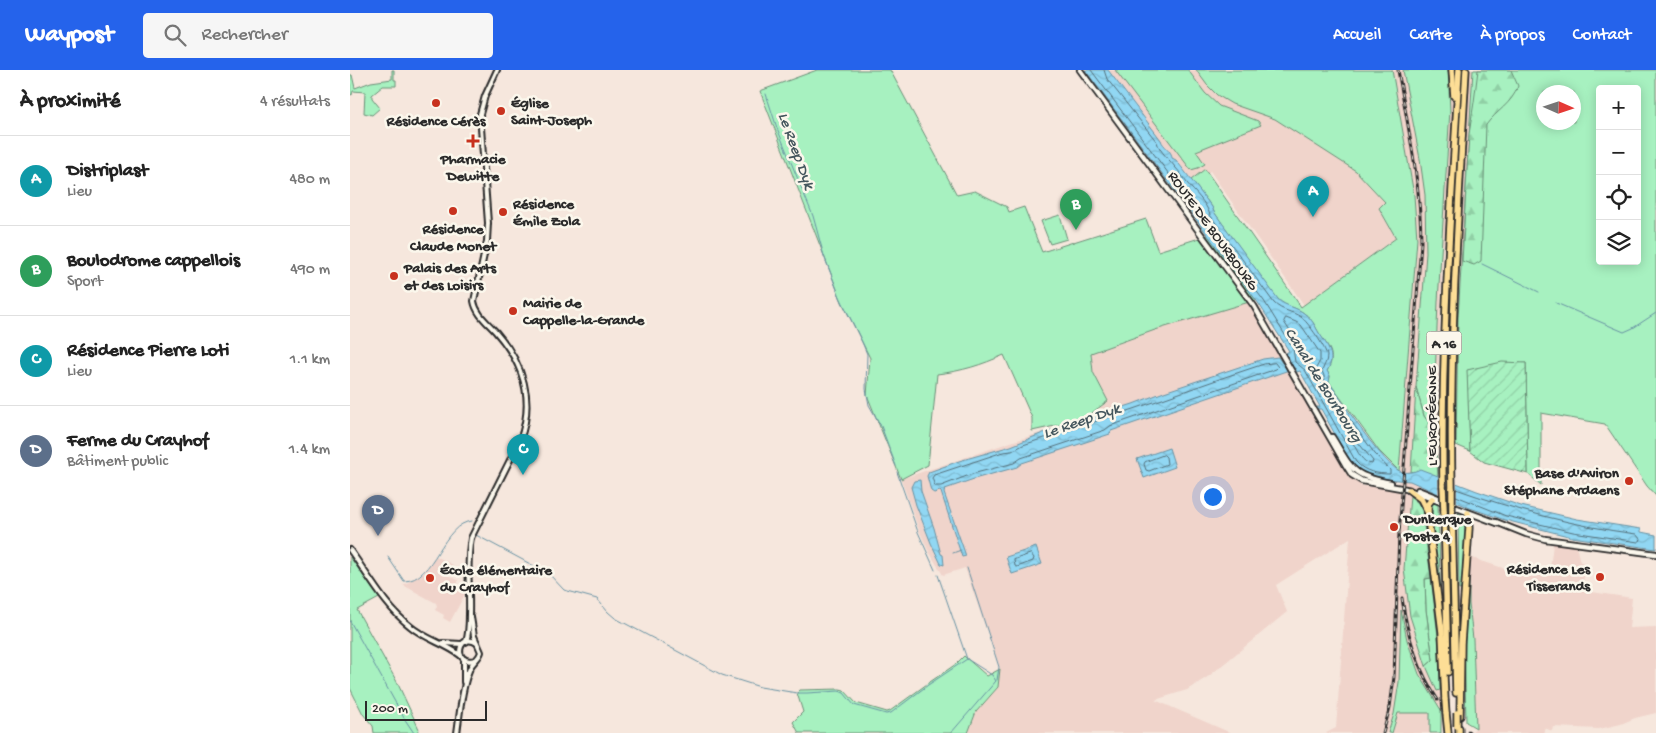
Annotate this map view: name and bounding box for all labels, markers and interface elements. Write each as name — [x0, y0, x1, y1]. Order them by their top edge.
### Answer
search box — [143, 13, 493, 58]
text: Waypost — [25, 21, 113, 50]
icon: search — [161, 21, 189, 49]
text: Rechercher — [201, 24, 288, 47]
text: Accueil — [1333, 25, 1381, 46]
text: Carte — [1409, 25, 1452, 46]
text: À propos — [1480, 25, 1545, 46]
text: Contact — [1573, 25, 1631, 46]
north arrow — [1536, 85, 1581, 130]
map controls — [1596, 85, 1641, 265]
button: + — [1596, 85, 1641, 130]
text: À proximité — [20, 90, 121, 115]
text: 4 résultats — [260, 93, 330, 112]
place label: Église Saint-Joseph — [511, 95, 592, 130]
marker: Résidence Cérès — [430, 97, 442, 109]
marker: Église Saint-Joseph — [495, 105, 507, 117]
water label: Le Reep Dyk — [772, 110, 818, 194]
place label: Résidence Cérès — [386, 113, 487, 131]
button: − — [1596, 130, 1641, 175]
marker: Pharmacie Dewitte — [467, 135, 479, 147]
place label: Pharmacie Dewitte — [439, 151, 507, 186]
text: Distriplast — [67, 160, 148, 183]
street label: ROUTE DE BOURBOURG — [1163, 168, 1262, 295]
text: A — [31, 171, 41, 190]
text: 480 m — [289, 171, 330, 190]
button: locate — [1596, 175, 1641, 220]
pin: A — [1297, 176, 1329, 217]
text: Lieu — [67, 183, 92, 202]
pin: B — [1060, 189, 1092, 230]
place label: Résidence Émile Zola — [512, 196, 581, 231]
marker: Résidence Claude Monet — [447, 205, 459, 217]
marker: Résidence Émile Zola — [497, 206, 509, 218]
button: layers — [1596, 220, 1641, 265]
place label: Résidence Claude Monet — [409, 221, 498, 256]
text: Boulodrome cappellois — [67, 250, 240, 273]
place label: Palais des Arts et des Loisirs — [403, 260, 497, 295]
text: B — [32, 261, 40, 280]
text: 490 m — [290, 261, 330, 280]
marker: Palais des Arts et des Loisirs — [388, 270, 400, 282]
text: Sport — [67, 273, 103, 292]
place label: Mairie de Cappelle-la-Grande — [522, 295, 645, 330]
marker: Mairie de Cappelle-la-Grande — [507, 305, 519, 317]
water label: Canal de Bourbourg — [1279, 325, 1365, 447]
road number: A 16 — [1426, 332, 1462, 354]
text: Résidence Pierre Loti — [67, 340, 229, 363]
text: C — [32, 351, 40, 370]
text: 1.1 km — [290, 351, 330, 370]
text: Lieu — [67, 363, 92, 382]
street label: L'EUROPÉENNE — [1424, 365, 1442, 466]
water label: Le Reep Dyk — [1041, 400, 1125, 444]
text: Ferme du Crayhof — [67, 430, 208, 453]
pin: C — [507, 434, 539, 475]
text: D — [31, 441, 41, 460]
text: 1.4 km — [289, 441, 330, 460]
text: Bâtiment public — [67, 453, 168, 472]
place label: Base d'Aviron Stéphane Ardaens — [1504, 465, 1620, 500]
marker: Base d'Aviron Stéphane Ardaens — [1623, 475, 1635, 487]
your location — [1200, 484, 1226, 510]
pin: D — [362, 495, 394, 536]
place label: Dunkerque Poste 4 — [1402, 511, 1473, 546]
marker: Dunkerque Poste 4 — [1388, 521, 1400, 533]
place label: Résidence Les Tisserands — [1506, 561, 1591, 596]
place label: École élémentaire du Crayhof — [440, 562, 553, 597]
marker: Résidence Les Tisserands — [1594, 571, 1606, 583]
marker: École élémentaire du Crayhof — [424, 572, 436, 584]
scale bar — [365, 698, 488, 721]
text: 200 m — [372, 701, 408, 718]

